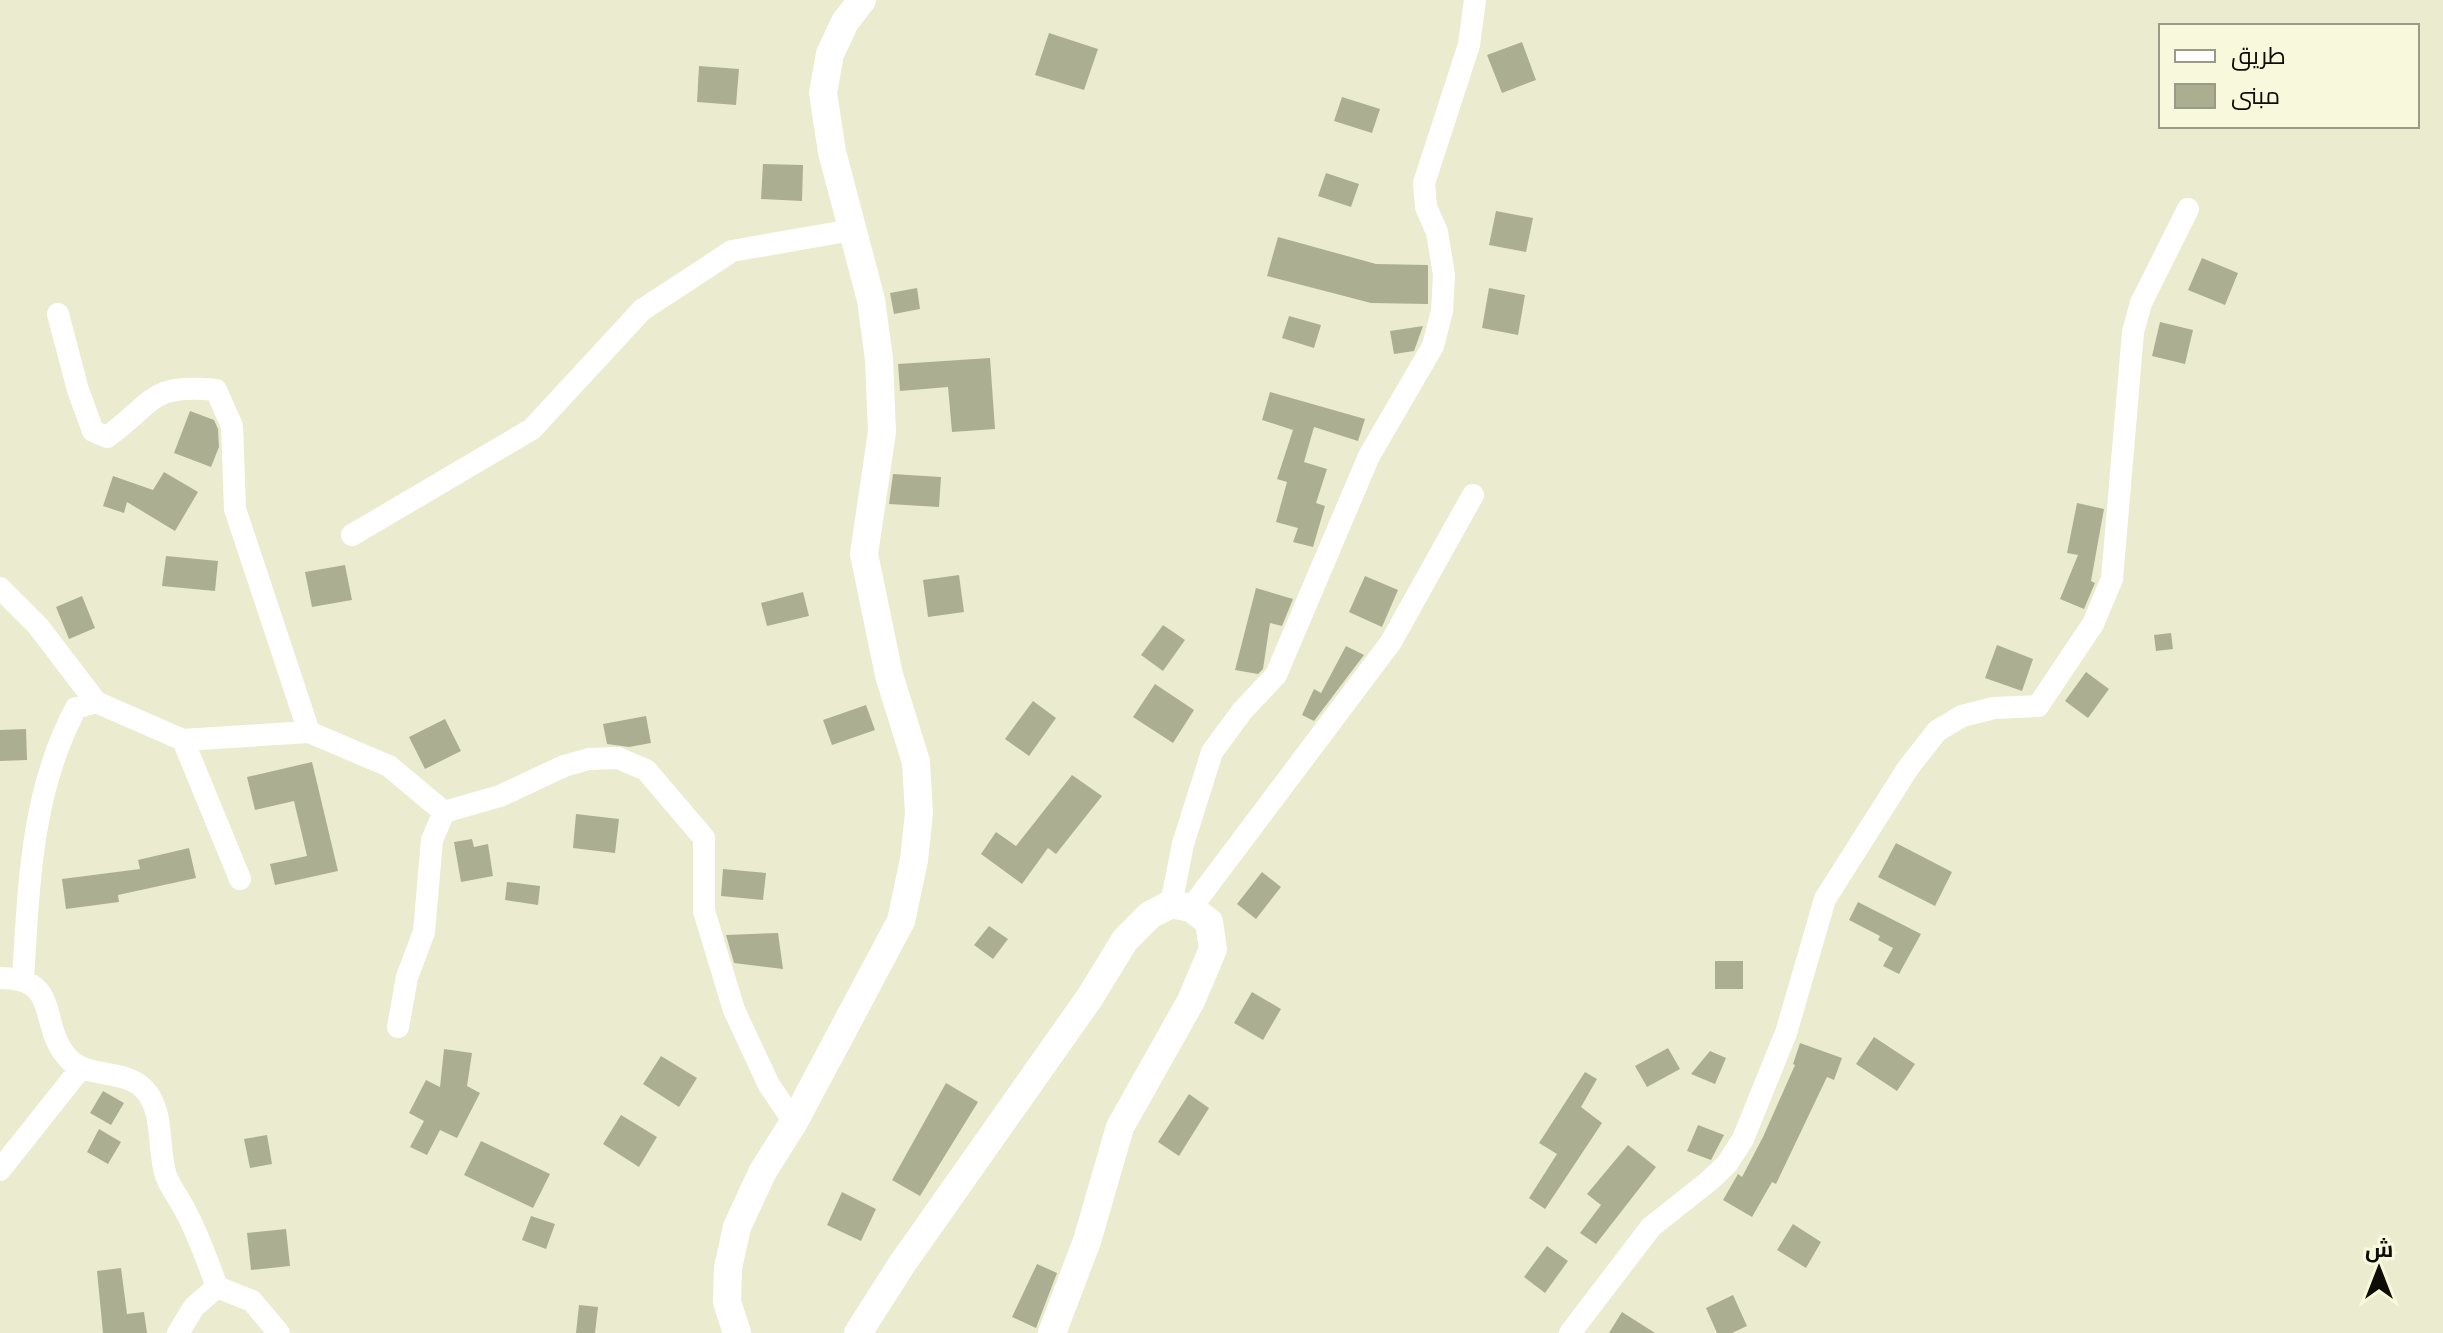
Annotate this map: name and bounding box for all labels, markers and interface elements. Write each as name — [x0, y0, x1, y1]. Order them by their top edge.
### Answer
legend — [2159, 24, 2419, 128]
text: طريق — [2231, 42, 2286, 71]
text: مبنى — [2231, 82, 2280, 110]
north arrow — [2339, 1229, 2419, 1309]
text: ش — [2365, 1237, 2393, 1263]

